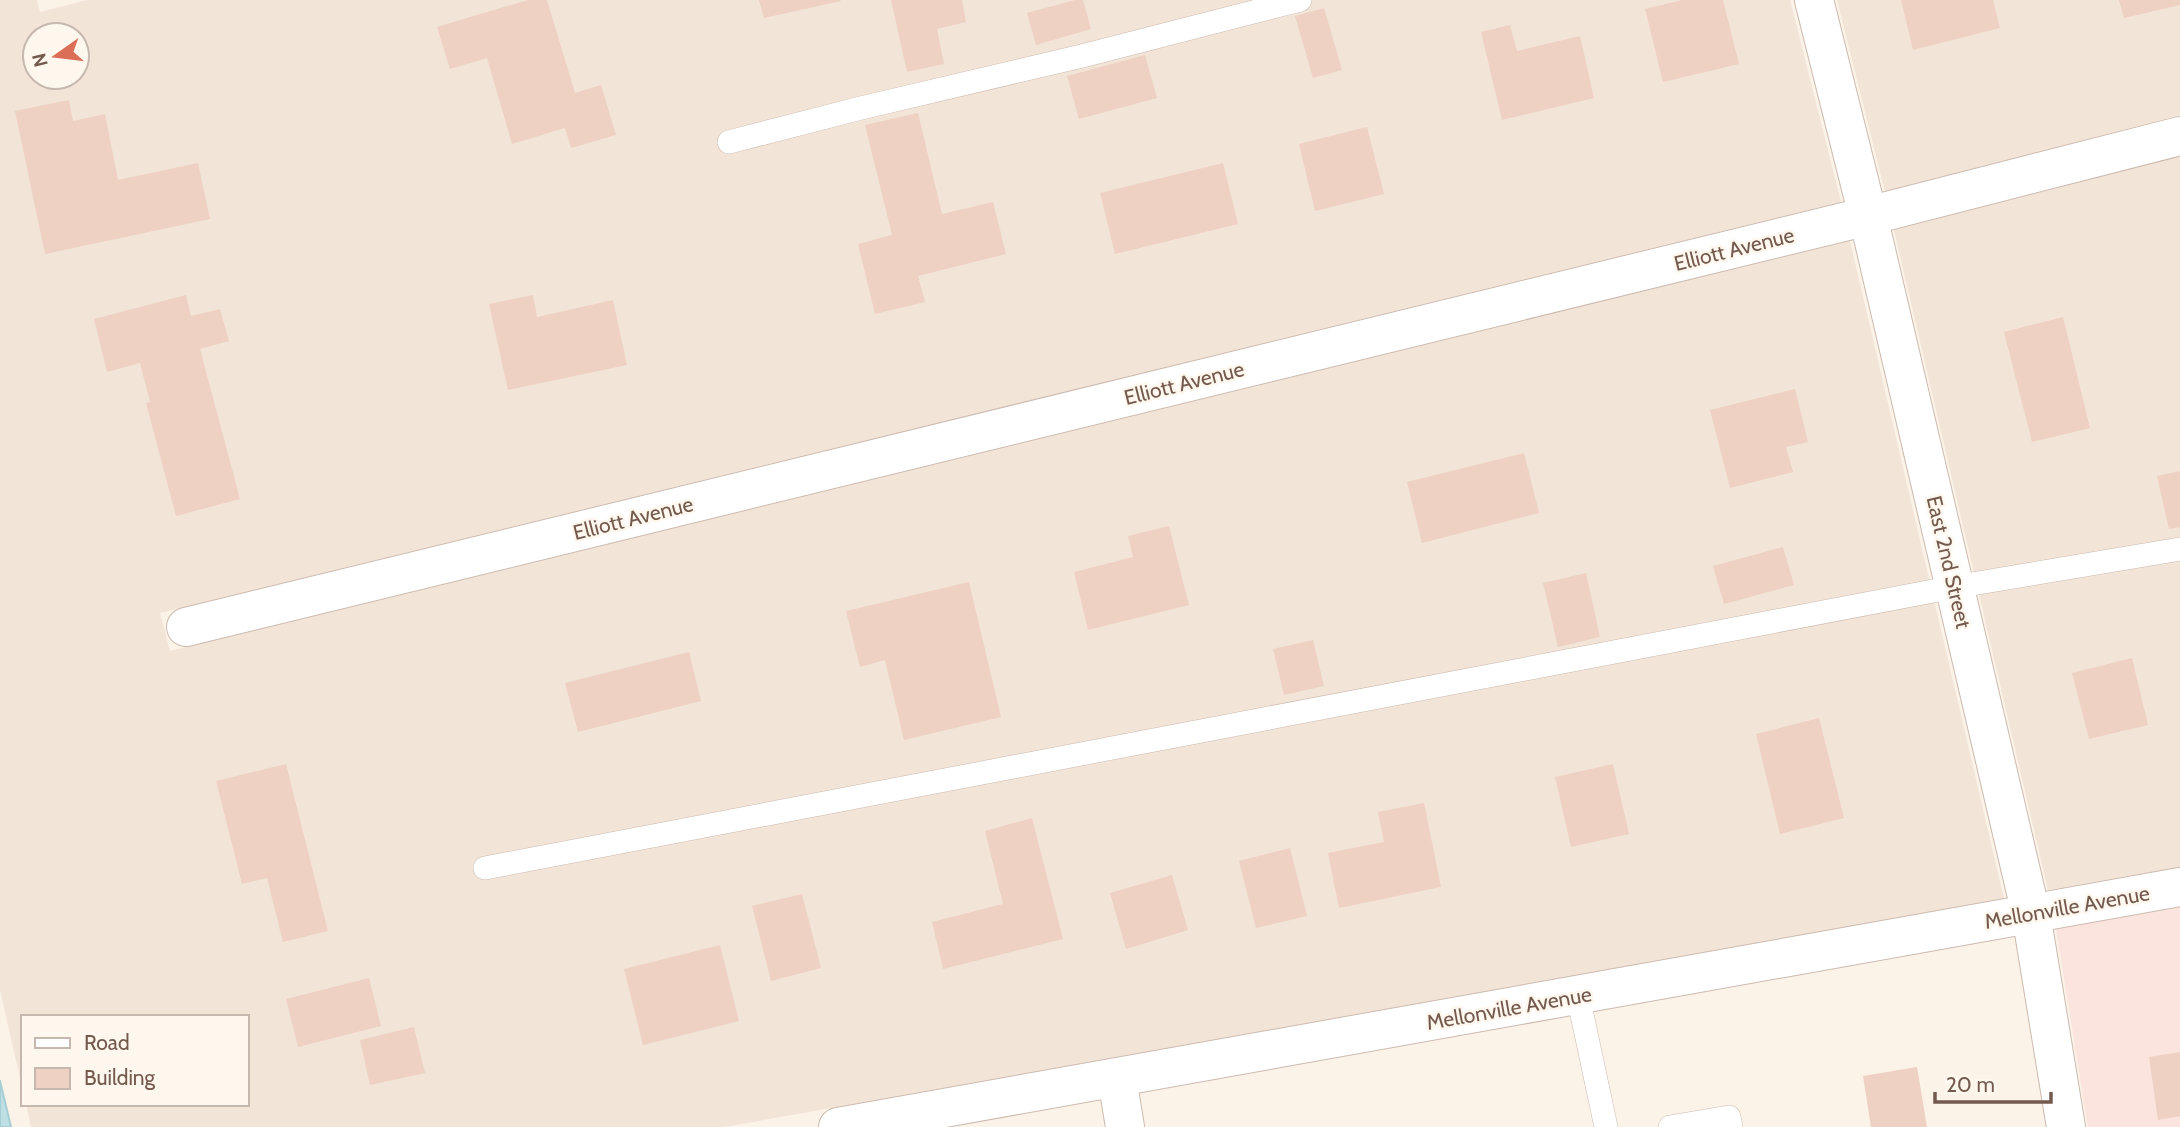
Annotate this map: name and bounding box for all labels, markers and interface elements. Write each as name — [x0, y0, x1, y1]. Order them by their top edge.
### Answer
north arrow — [21, 21, 91, 91]
text: N — [27, 51, 53, 69]
street label: Elliott Avenue — [1671, 222, 1797, 276]
street label: Elliott Avenue — [1121, 356, 1247, 410]
street label: Elliott Avenue — [570, 491, 696, 545]
street label: East 2nd Street — [1922, 493, 1976, 631]
street label: Mellonville Avenue — [1983, 880, 2152, 934]
street label: Mellonville Avenue — [1425, 981, 1594, 1035]
legend — [21, 1015, 248, 1106]
text: Road — [84, 1030, 130, 1055]
scale bar — [1935, 1060, 2050, 1104]
text: Building — [84, 1065, 156, 1090]
text: 20 m — [1946, 1072, 1995, 1097]

